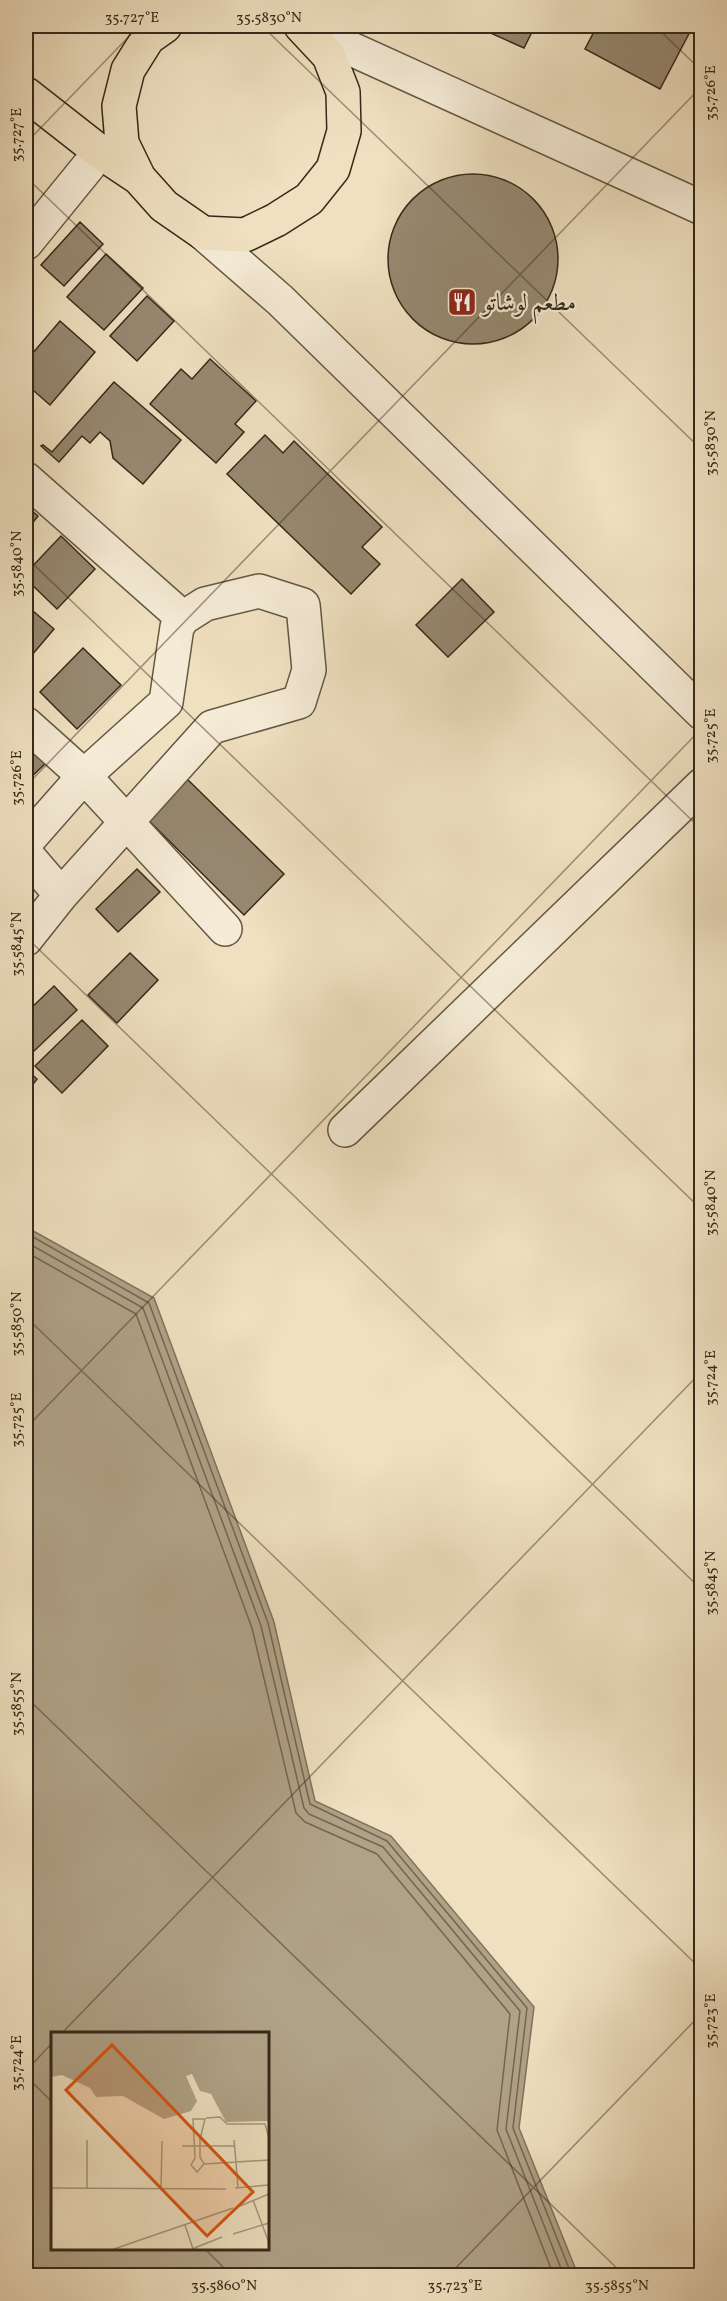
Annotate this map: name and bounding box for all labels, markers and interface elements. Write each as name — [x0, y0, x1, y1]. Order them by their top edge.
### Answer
text: 35.727°E — [105, 8, 159, 29]
text: 35.5830°N — [236, 8, 302, 29]
text: 35.726°E — [701, 65, 722, 121]
text: 35.727°E — [7, 108, 28, 162]
restaurant icon: مطعم لوشاتو — [446, 286, 478, 318]
place label: مطعم لوشاتو — [481, 287, 576, 324]
text: 35.5830°N — [701, 410, 722, 476]
text: 35.5840°N — [7, 531, 28, 597]
text: 35.725°E — [701, 708, 722, 764]
text: 35.726°E — [7, 750, 28, 806]
text: 35.5845°N — [7, 912, 28, 977]
text: 35.5840°N — [701, 1170, 722, 1236]
text: 35.5850°N — [7, 1291, 28, 1357]
text: 35.724°E — [701, 1350, 722, 1406]
text: 35.725°E — [7, 1392, 28, 1448]
text: 35.5845°N — [701, 1551, 722, 1616]
text: 35.5855°N — [7, 1672, 28, 1736]
text: 35.723°E — [701, 1993, 722, 2049]
inset map — [51, 2032, 268, 2250]
text: 35.724°E — [7, 2035, 28, 2091]
text: 35.5860°N — [191, 2276, 257, 2297]
text: 35.723°E — [427, 2276, 483, 2297]
text: 35.5855°N — [585, 2276, 649, 2297]

